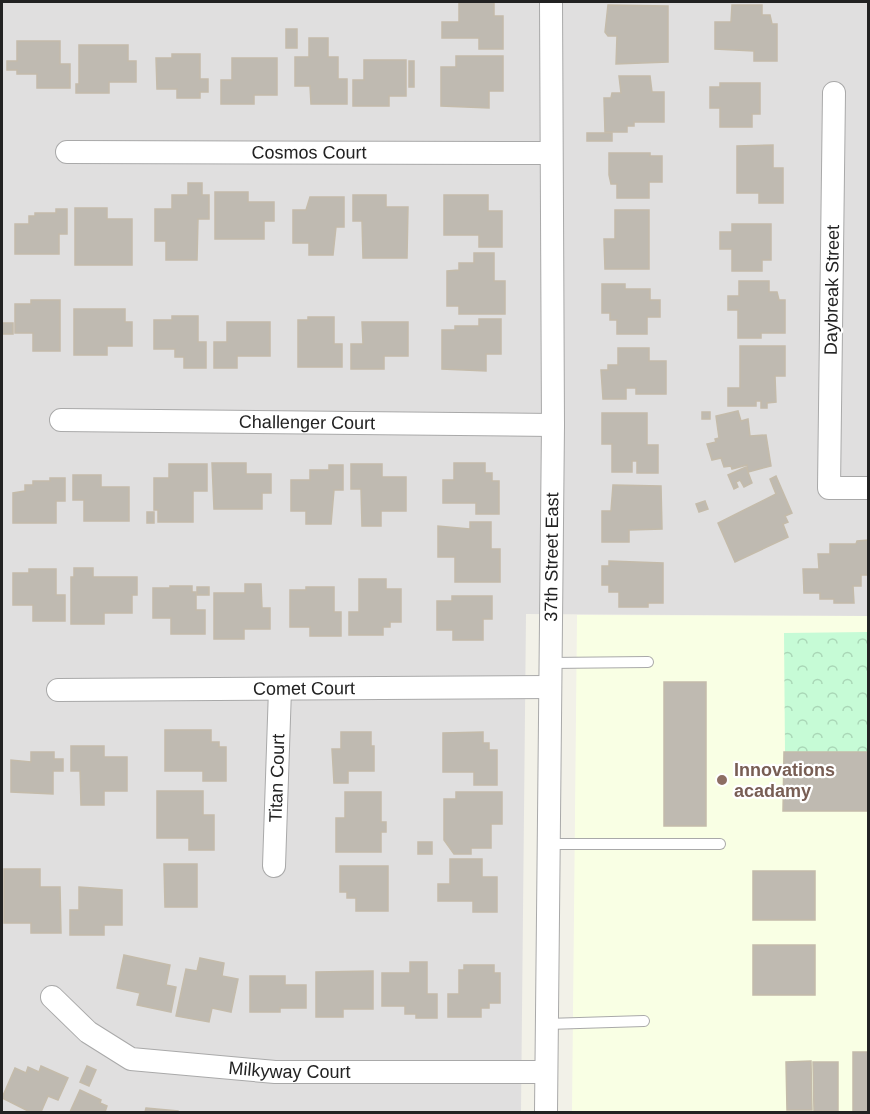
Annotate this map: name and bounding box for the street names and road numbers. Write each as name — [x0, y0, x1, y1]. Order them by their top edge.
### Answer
street label: Cosmos Court — [251, 142, 367, 163]
street label: Daybreak Street — [821, 225, 843, 355]
street label: Challenger Court — [239, 412, 375, 433]
street label: 37th Street East — [541, 492, 562, 622]
street label: Comet Court — [253, 678, 355, 699]
street label: Titan Court — [265, 734, 288, 823]
street label: Milkyway Court — [228, 1058, 350, 1082]

